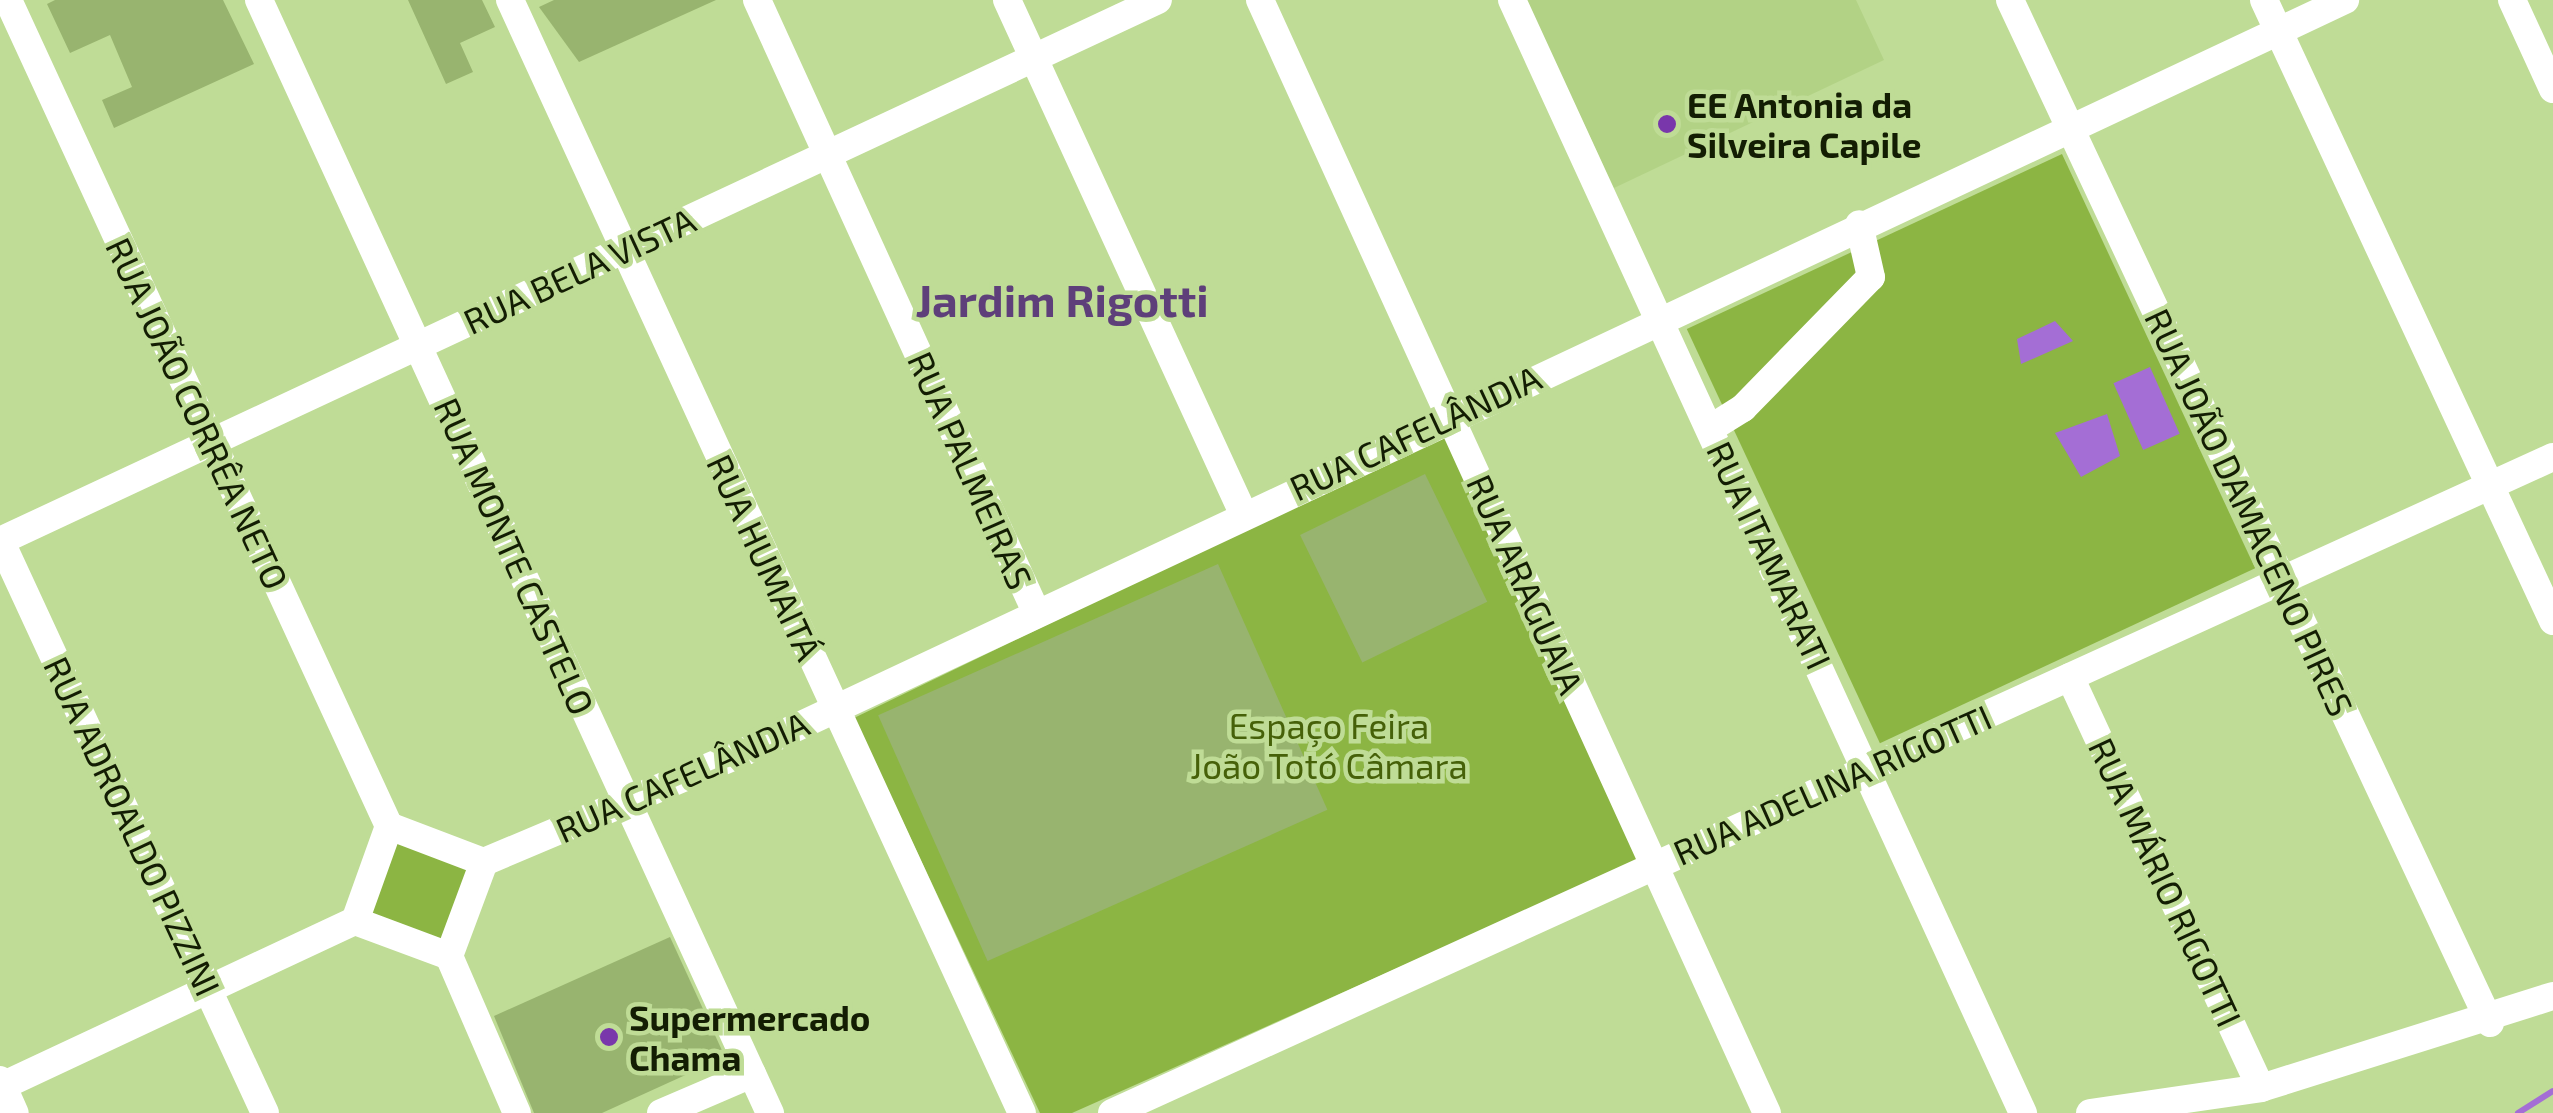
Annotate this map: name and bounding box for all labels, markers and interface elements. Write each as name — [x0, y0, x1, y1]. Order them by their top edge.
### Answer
place label: EE Antonia da Silveira Capile — [1687, 83, 1921, 165]
marker: EE Antonia da Silveira Capile — [1656, 113, 1678, 135]
street label: RUA BELA VISTA — [455, 197, 703, 343]
street label: RUA JOÃO CORRÊA NETO — [98, 230, 298, 596]
district label: Jardim Rigotti — [915, 273, 1209, 327]
street label: RUA JOÃO DAMACENO PIRES — [2137, 301, 2363, 723]
street label: RUA PALMEIRAS — [900, 344, 1042, 596]
street label: RUA CAFELÂNDIA — [1282, 355, 1548, 509]
street label: RUA MONTE CASTELO — [426, 391, 604, 721]
street label: RUA ITAMARATI — [1699, 434, 1841, 676]
street label: RUA HUMAITÁ — [699, 447, 831, 667]
street label: RUA ARAGUAIA — [1459, 467, 1593, 701]
street label: RUA ADROALDO PIZZINI — [36, 649, 230, 1003]
street label: RUA ADELINA RIGOTTI — [1665, 694, 1999, 874]
street label: RUA CAFELÂNDIA — [549, 701, 815, 851]
park label: Espaço Feira João Totó Câmara — [1190, 704, 1468, 786]
street label: RUA MÁRIO RIGOTTI — [2081, 731, 2251, 1033]
place label: Supermercado Chama — [629, 996, 870, 1078]
marker: Supermercado Chama — [598, 1026, 620, 1048]

